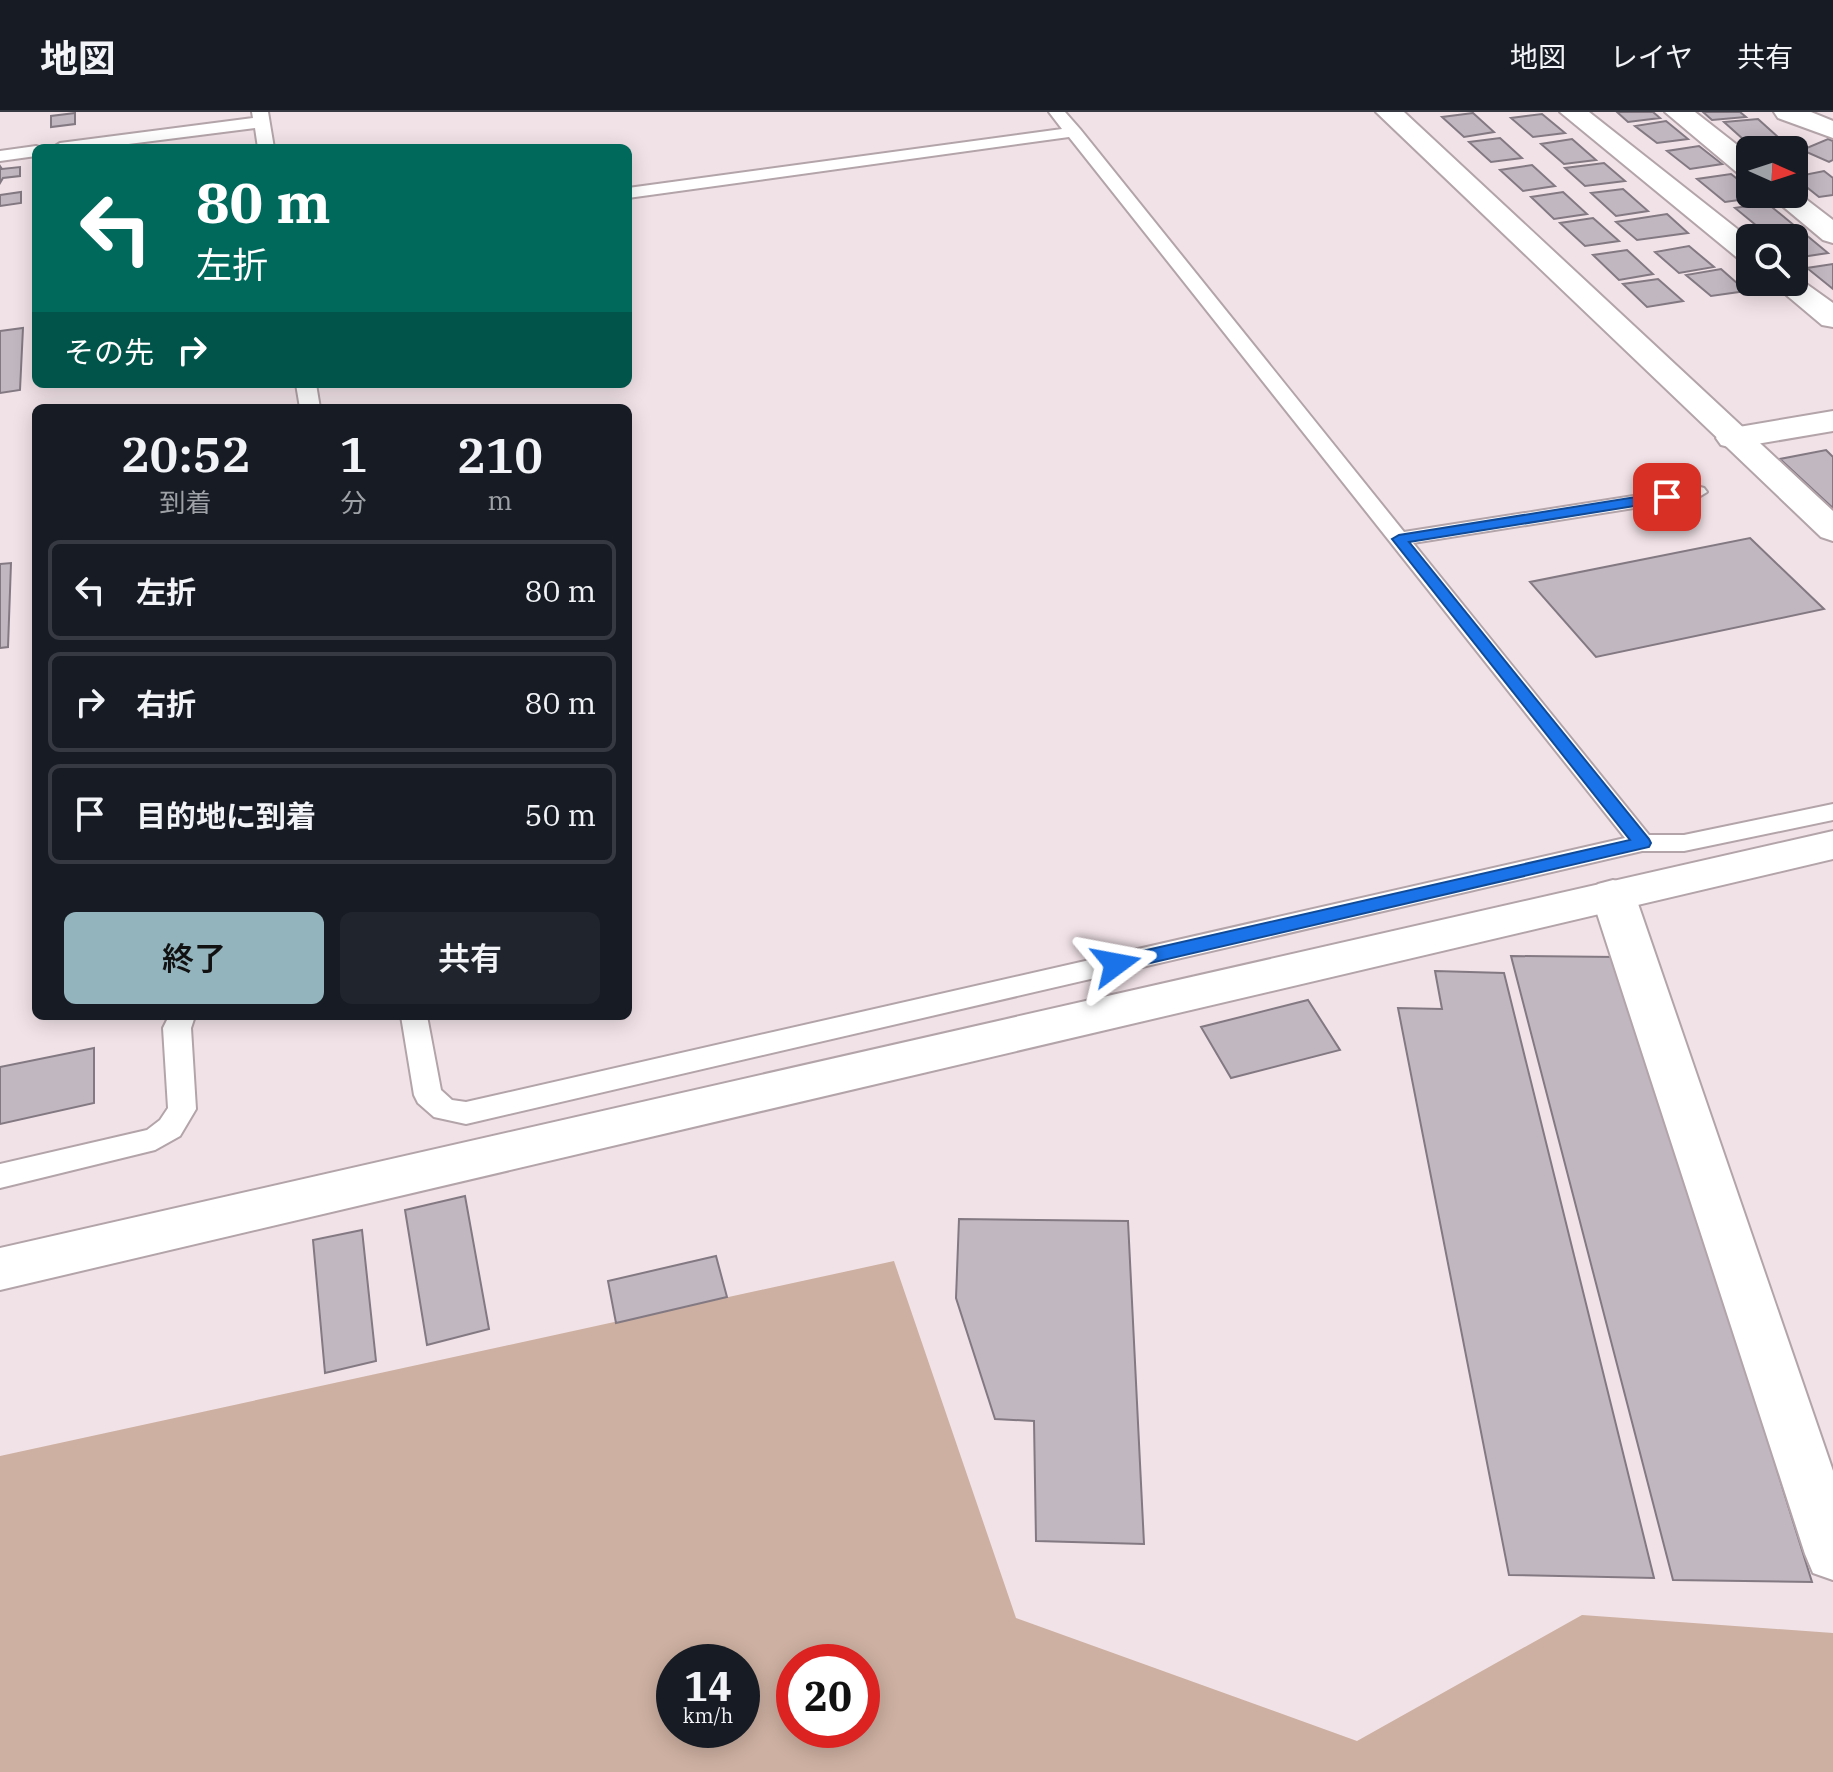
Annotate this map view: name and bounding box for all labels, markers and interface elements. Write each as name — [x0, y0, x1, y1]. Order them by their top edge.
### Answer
text: 地図 — [40, 33, 116, 82]
text: 地図 — [1510, 38, 1566, 75]
text: レイヤ — [1610, 38, 1693, 75]
text: 共有 — [1737, 38, 1793, 75]
north arrow — [1736, 136, 1808, 208]
map controls — [1736, 136, 1808, 296]
text: 80 m — [196, 166, 331, 238]
icon: left — [64, 176, 168, 280]
button: search — [1736, 224, 1808, 296]
text: 左折 — [196, 241, 268, 288]
icon: right — [170, 328, 214, 372]
text: その先 — [64, 332, 154, 371]
text: 20:52 — [121, 423, 250, 485]
text: 1 — [339, 423, 368, 485]
text: 210 — [457, 424, 543, 486]
pin — [1633, 463, 1701, 531]
icon: arrive — [1645, 475, 1689, 519]
text: m — [488, 483, 512, 517]
text: 到着 — [160, 485, 212, 519]
text: 分 — [341, 485, 367, 519]
icon: left — [68, 568, 112, 612]
text: 80 m — [524, 571, 596, 610]
text: 左折 — [136, 572, 196, 611]
icon: right — [68, 680, 112, 724]
text: 80 m — [524, 683, 596, 722]
text: 右折 — [136, 684, 196, 723]
icon: arrive — [68, 792, 112, 836]
text: 50 m — [524, 795, 596, 834]
text: 目的地に到着 — [136, 796, 316, 835]
button: 終了 — [64, 912, 324, 1004]
button: 共有 — [340, 912, 600, 1004]
position arrow — [1074, 922, 1158, 1006]
speed limit sign: 20 — [776, 1644, 880, 1748]
text: 14 — [684, 1660, 732, 1712]
text: km/h — [683, 1702, 733, 1729]

